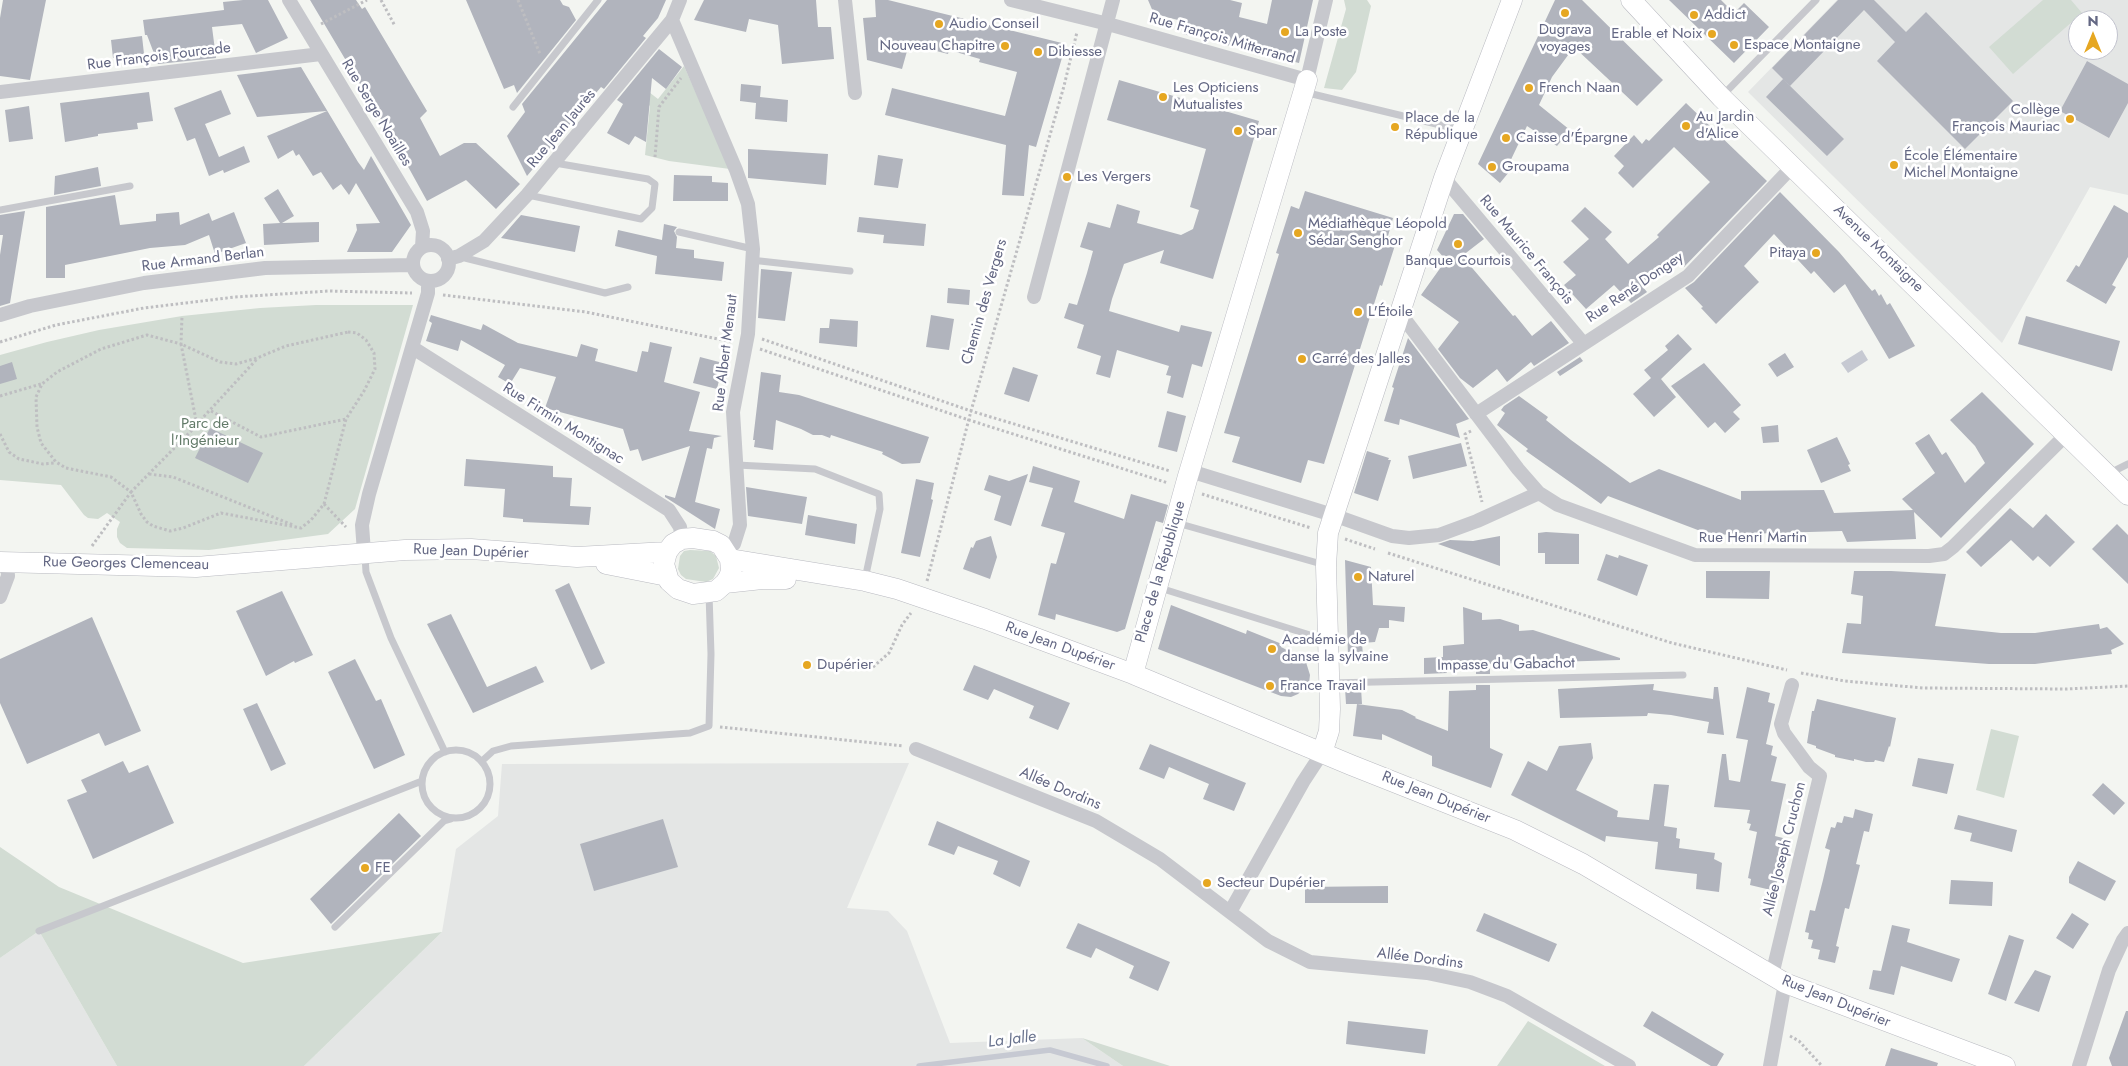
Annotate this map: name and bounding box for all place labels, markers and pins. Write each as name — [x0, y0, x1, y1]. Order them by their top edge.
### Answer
place label: Addict — [1704, 6, 1746, 24]
marker: Dugrava voyages — [1559, 7, 1571, 19]
marker: Addict — [1688, 9, 1700, 21]
place label: Audio Conseil — [949, 15, 1039, 33]
marker: Audio Conseil — [933, 18, 945, 30]
place label: Dugrava voyages — [1539, 21, 1591, 56]
place label: La Poste — [1295, 23, 1347, 41]
place label: Erable et Noix — [1611, 25, 1702, 43]
marker: La Poste — [1279, 26, 1291, 38]
marker: Erable et Noix — [1706, 28, 1718, 40]
place label: Espace Montaigne — [1744, 36, 1861, 54]
place label: Nouveau Chapitre — [880, 37, 995, 55]
marker: Espace Montaigne — [1728, 39, 1740, 51]
marker: Nouveau Chapitre — [999, 40, 1011, 52]
place label: Dibiesse — [1048, 43, 1102, 61]
marker: Dibiesse — [1032, 46, 1044, 58]
place label: Les Opticiens Mutualistes — [1173, 79, 1259, 114]
place label: French Naan — [1539, 79, 1620, 97]
marker: French Naan — [1523, 82, 1535, 94]
marker: Les Opticiens Mutualistes — [1157, 91, 1169, 103]
place label: Collège François Mauriac — [1952, 101, 2060, 136]
place label: Au Jardin d'Alice — [1696, 108, 1754, 143]
place label: Place de la République — [1405, 109, 1478, 144]
marker: Collège François Mauriac — [2064, 113, 2076, 125]
marker: Au Jardin d'Alice — [1680, 120, 1692, 132]
marker: Place de la République — [1389, 121, 1401, 133]
place label: Spar — [1248, 122, 1277, 140]
marker: Spar — [1232, 125, 1244, 137]
place label: Caisse d'Épargne — [1516, 129, 1628, 147]
marker: Caisse d'Épargne — [1500, 132, 1512, 144]
place label: École Élémentaire Michel Montaigne — [1904, 147, 2018, 182]
place label: Groupama — [1502, 158, 1569, 176]
marker: École Élémentaire Michel Montaigne — [1888, 159, 1900, 171]
marker: Groupama — [1486, 161, 1498, 173]
place label: Les Vergers — [1077, 168, 1151, 186]
marker: Les Vergers — [1061, 171, 1073, 183]
place label: Médiathèque Léopold Sédar Senghor — [1308, 215, 1447, 250]
marker: Médiathèque Léopold Sédar Senghor — [1292, 227, 1304, 239]
marker: Banque Courtois — [1452, 238, 1464, 250]
place label: Pitaya — [1769, 244, 1806, 262]
marker: Pitaya — [1810, 247, 1822, 259]
place label: Banque Courtois — [1405, 252, 1511, 270]
place label: L'Étoile — [1368, 303, 1413, 321]
marker: L'Étoile — [1352, 306, 1364, 318]
place label: Carré des Jalles — [1312, 350, 1410, 368]
marker: Carré des Jalles — [1296, 353, 1308, 365]
place label: Naturel — [1368, 568, 1414, 586]
marker: Naturel — [1352, 571, 1364, 583]
place label: Académie de danse la sylvaine — [1282, 631, 1388, 666]
marker: Académie de danse la sylvaine — [1266, 643, 1278, 655]
place label: Dupérier — [817, 656, 873, 674]
marker: Dupérier — [801, 659, 813, 671]
place label: France Travail — [1280, 677, 1366, 695]
marker: France Travail — [1264, 680, 1276, 692]
place label: FE — [375, 859, 391, 877]
marker: FE — [359, 862, 371, 874]
place label: Secteur Dupérier — [1217, 874, 1325, 892]
marker: Secteur Dupérier — [1201, 877, 1213, 889]

